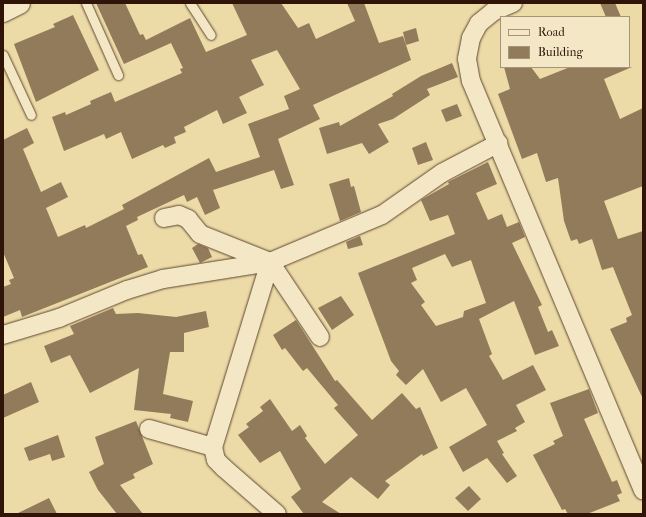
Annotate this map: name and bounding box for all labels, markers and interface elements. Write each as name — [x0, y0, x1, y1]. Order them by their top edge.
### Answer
legend — [500, 16, 630, 68]
text: Road — [538, 25, 565, 39]
text: Building — [538, 45, 583, 59]

